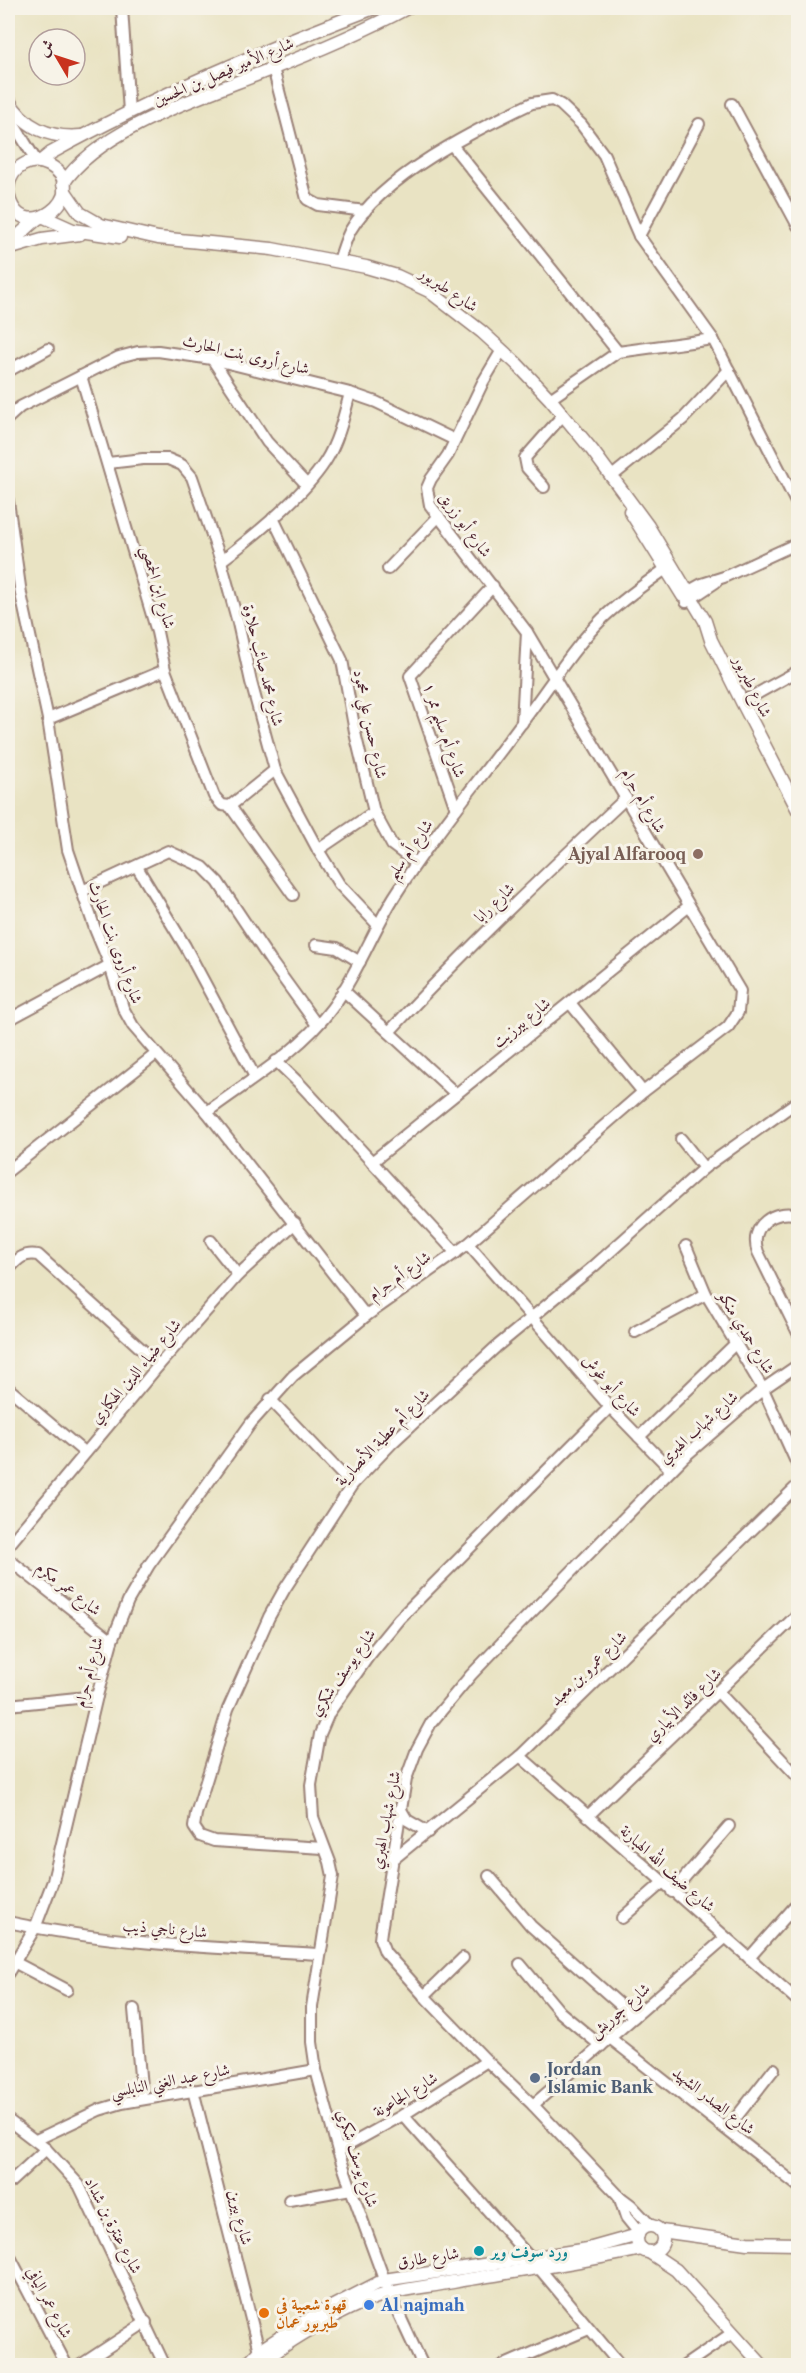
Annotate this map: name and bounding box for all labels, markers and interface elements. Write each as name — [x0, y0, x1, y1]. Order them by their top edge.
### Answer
north arrow — [27, 27, 87, 87]
street label: شارع الأمير فيصل بن الحسين — [149, 31, 298, 113]
text: ش — [33, 35, 58, 60]
street label: شارع طبربور — [412, 261, 482, 319]
street label: شارع أروى بنت الحارث — [180, 329, 312, 382]
street label: شارع أبو زريق — [432, 487, 497, 563]
street label: شارع ابن الحمصي — [132, 543, 180, 632]
street label: شارع محمد صائب حلاوة — [235, 602, 289, 729]
street label: شارع طبربور — [725, 650, 776, 722]
street label: شارع حسن علي محمود — [344, 668, 392, 782]
street label: شارع أم سليم ممر ١ — [413, 680, 472, 782]
street label: شارع أم حرام — [613, 763, 672, 839]
street label: شارع أم سليم — [380, 815, 443, 887]
place label: Ajyal Alfarooq — [567, 844, 686, 864]
marker: Ajyal Alfarooq — [691, 847, 705, 861]
street label: شارع أروى بنت الحارث — [81, 877, 148, 1008]
street label: شارع رابا — [470, 878, 521, 929]
street label: شارع بيرزيت — [488, 993, 556, 1054]
street label: شارع أم حرام — [363, 1245, 437, 1308]
street label: شارع حمدي منكو — [710, 1285, 779, 1379]
street label: شارع ضياء الدين الهكاري — [85, 1314, 188, 1430]
street label: شارع أبو غوش — [576, 1349, 646, 1423]
street label: شارع أم عطية الأنصارية — [330, 1384, 437, 1493]
street label: شارع شهاب الهبري — [654, 1386, 744, 1471]
street label: شارع عمر مكرم — [29, 1556, 106, 1624]
street label: شارع يوسف شكري — [305, 1625, 383, 1722]
street label: شارع عمرو بن معبد — [545, 1626, 633, 1713]
street label: شارع أم حرام — [68, 1634, 112, 1711]
street label: شارع فائد الأبياري — [640, 1662, 728, 1748]
street label: شارع شهاب الهبري — [366, 1769, 408, 1872]
street label: شارع ضيف الله الهبارنة — [614, 1819, 721, 1919]
street label: شارع ناجي ذيب — [122, 1914, 208, 1946]
street label: شارع جوريش — [584, 1978, 656, 2045]
street label: شارع عبد الغني النابلسي — [109, 2059, 233, 2107]
place label: Jordan Islamic Bank — [544, 2059, 654, 2097]
street label: شارع الصدر الشهيد — [666, 2062, 759, 2142]
street label: شارع الجاعونة — [369, 2067, 443, 2124]
marker: Jordan Islamic Bank — [528, 2071, 542, 2085]
street label: شارع يوسف شكري — [329, 2106, 383, 2211]
street label: شارع عنترة بن شداد — [77, 2173, 147, 2279]
street label: شارع بيرين — [221, 2187, 258, 2248]
place label: ورد سوفت وير — [489, 2241, 568, 2262]
street label: شارع طارق — [396, 2242, 461, 2276]
marker: ورد سوفت وير — [472, 2244, 486, 2258]
street label: شارع عمر اليافي — [19, 2263, 77, 2343]
place label: قهوة شعبية في طبربور عمان — [275, 2294, 347, 2333]
place label: Al najmah — [380, 2295, 465, 2315]
marker: Al najmah — [362, 2298, 376, 2312]
marker: قهوة شعبية في طبربور عمان — [257, 2306, 271, 2320]

